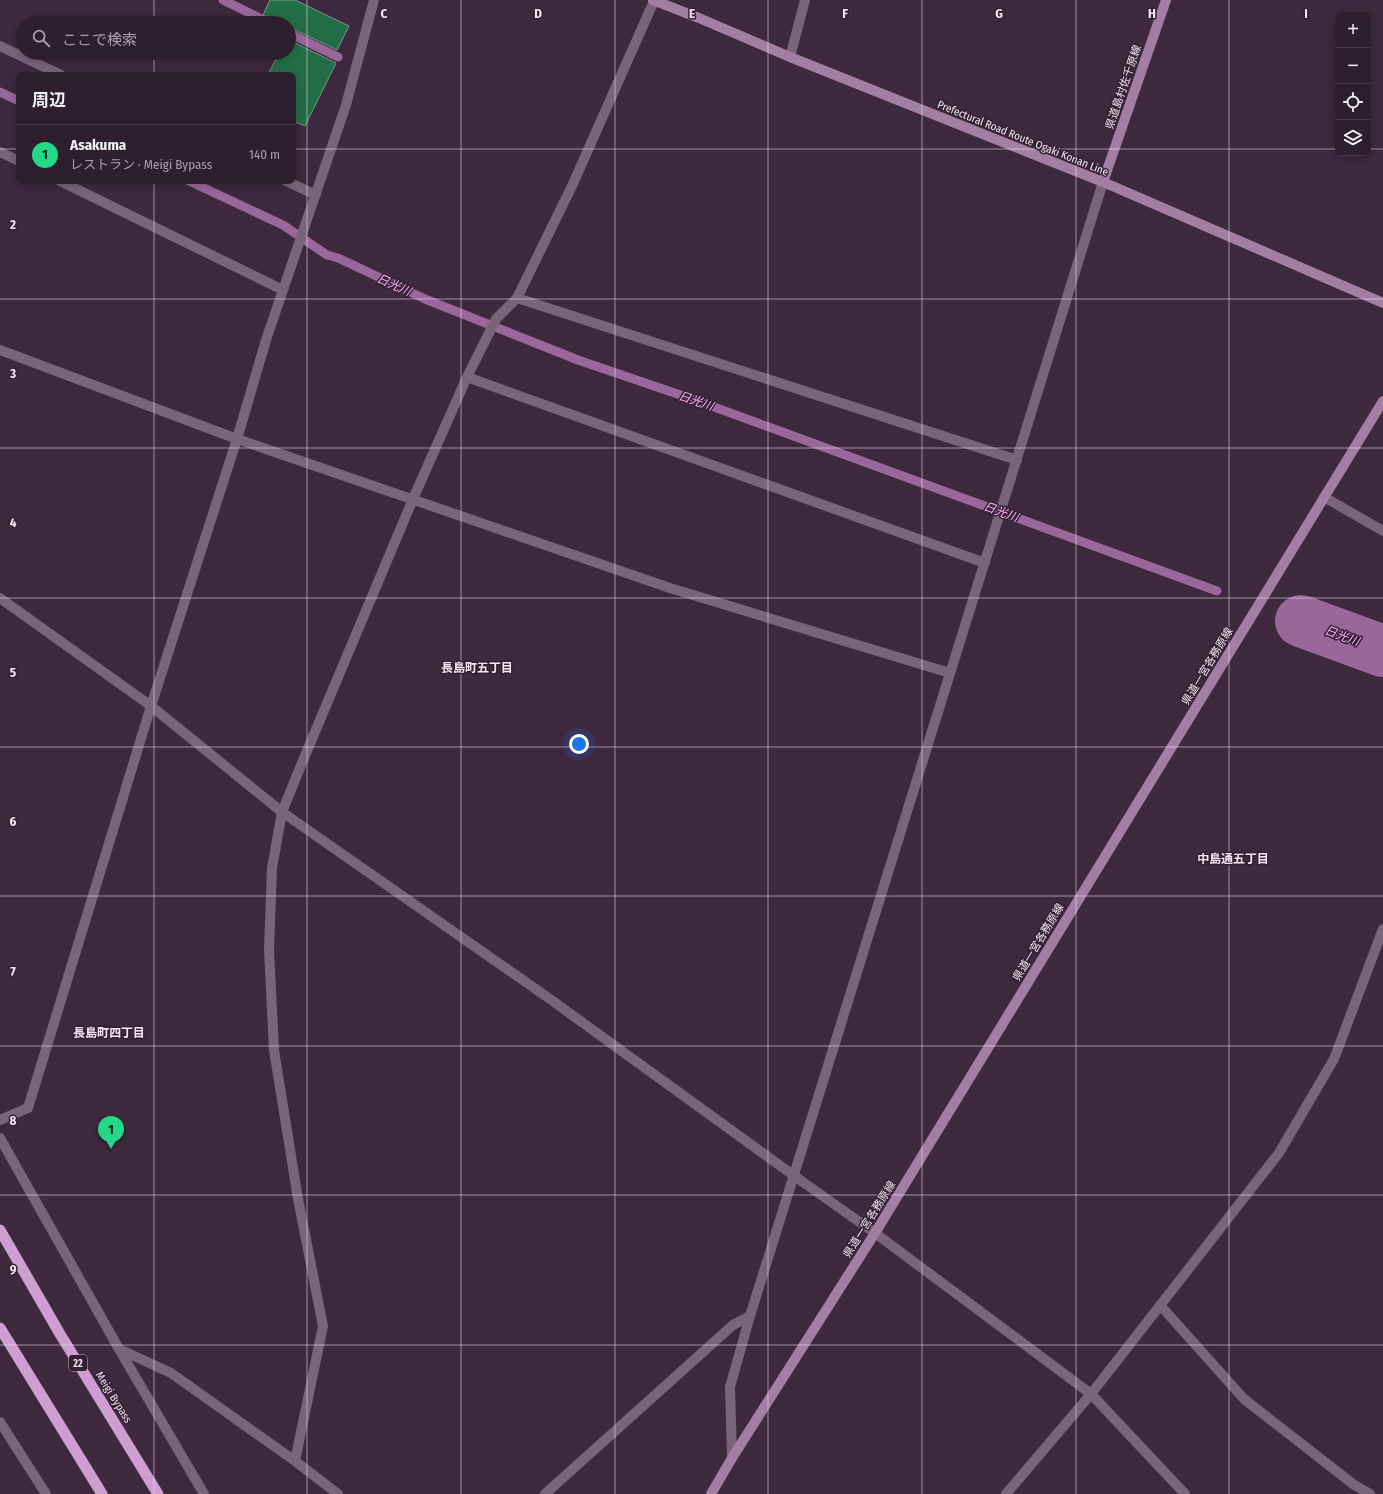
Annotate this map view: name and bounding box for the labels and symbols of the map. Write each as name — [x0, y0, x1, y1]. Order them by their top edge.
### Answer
text: C — [381, 6, 388, 21]
text: D — [534, 6, 542, 21]
text: E — [689, 6, 695, 21]
text: F — [842, 6, 848, 21]
text: G — [995, 6, 1003, 21]
text: H — [1148, 6, 1156, 21]
text: I — [1304, 6, 1308, 21]
street label: 県道島村佐千原線 — [1103, 43, 1144, 131]
street label: Prefectural Road Route Ogaki Konan Line — [935, 98, 1110, 179]
text: 2 — [9, 217, 16, 232]
water label: 日光川 — [375, 271, 415, 300]
text: 3 — [9, 366, 16, 381]
water label: 日光川 — [677, 389, 717, 414]
water label: 日光川 — [982, 499, 1022, 525]
text: 4 — [10, 515, 17, 530]
water label: 日光川 — [1323, 623, 1363, 649]
street label: 県道一宮各務原線 — [1179, 625, 1236, 707]
district label: 長島町五丁目 — [441, 661, 513, 675]
text: 5 — [10, 665, 16, 680]
your location — [569, 734, 589, 754]
text: 6 — [10, 814, 17, 829]
district label: 中島通五丁目 — [1197, 852, 1269, 866]
street label: 県道一宮各務原線 — [1010, 901, 1067, 983]
text: 7 — [10, 964, 16, 979]
district label: 長島町四丁目 — [73, 1026, 145, 1040]
text: 8 — [10, 1113, 17, 1128]
pin: 1 — [98, 1116, 124, 1149]
street label: 県道一宮各務原線 — [841, 1179, 898, 1260]
text: 9 — [10, 1262, 17, 1277]
road number: 22 — [69, 1355, 87, 1371]
street label: Meigi Bypass — [93, 1369, 135, 1425]

